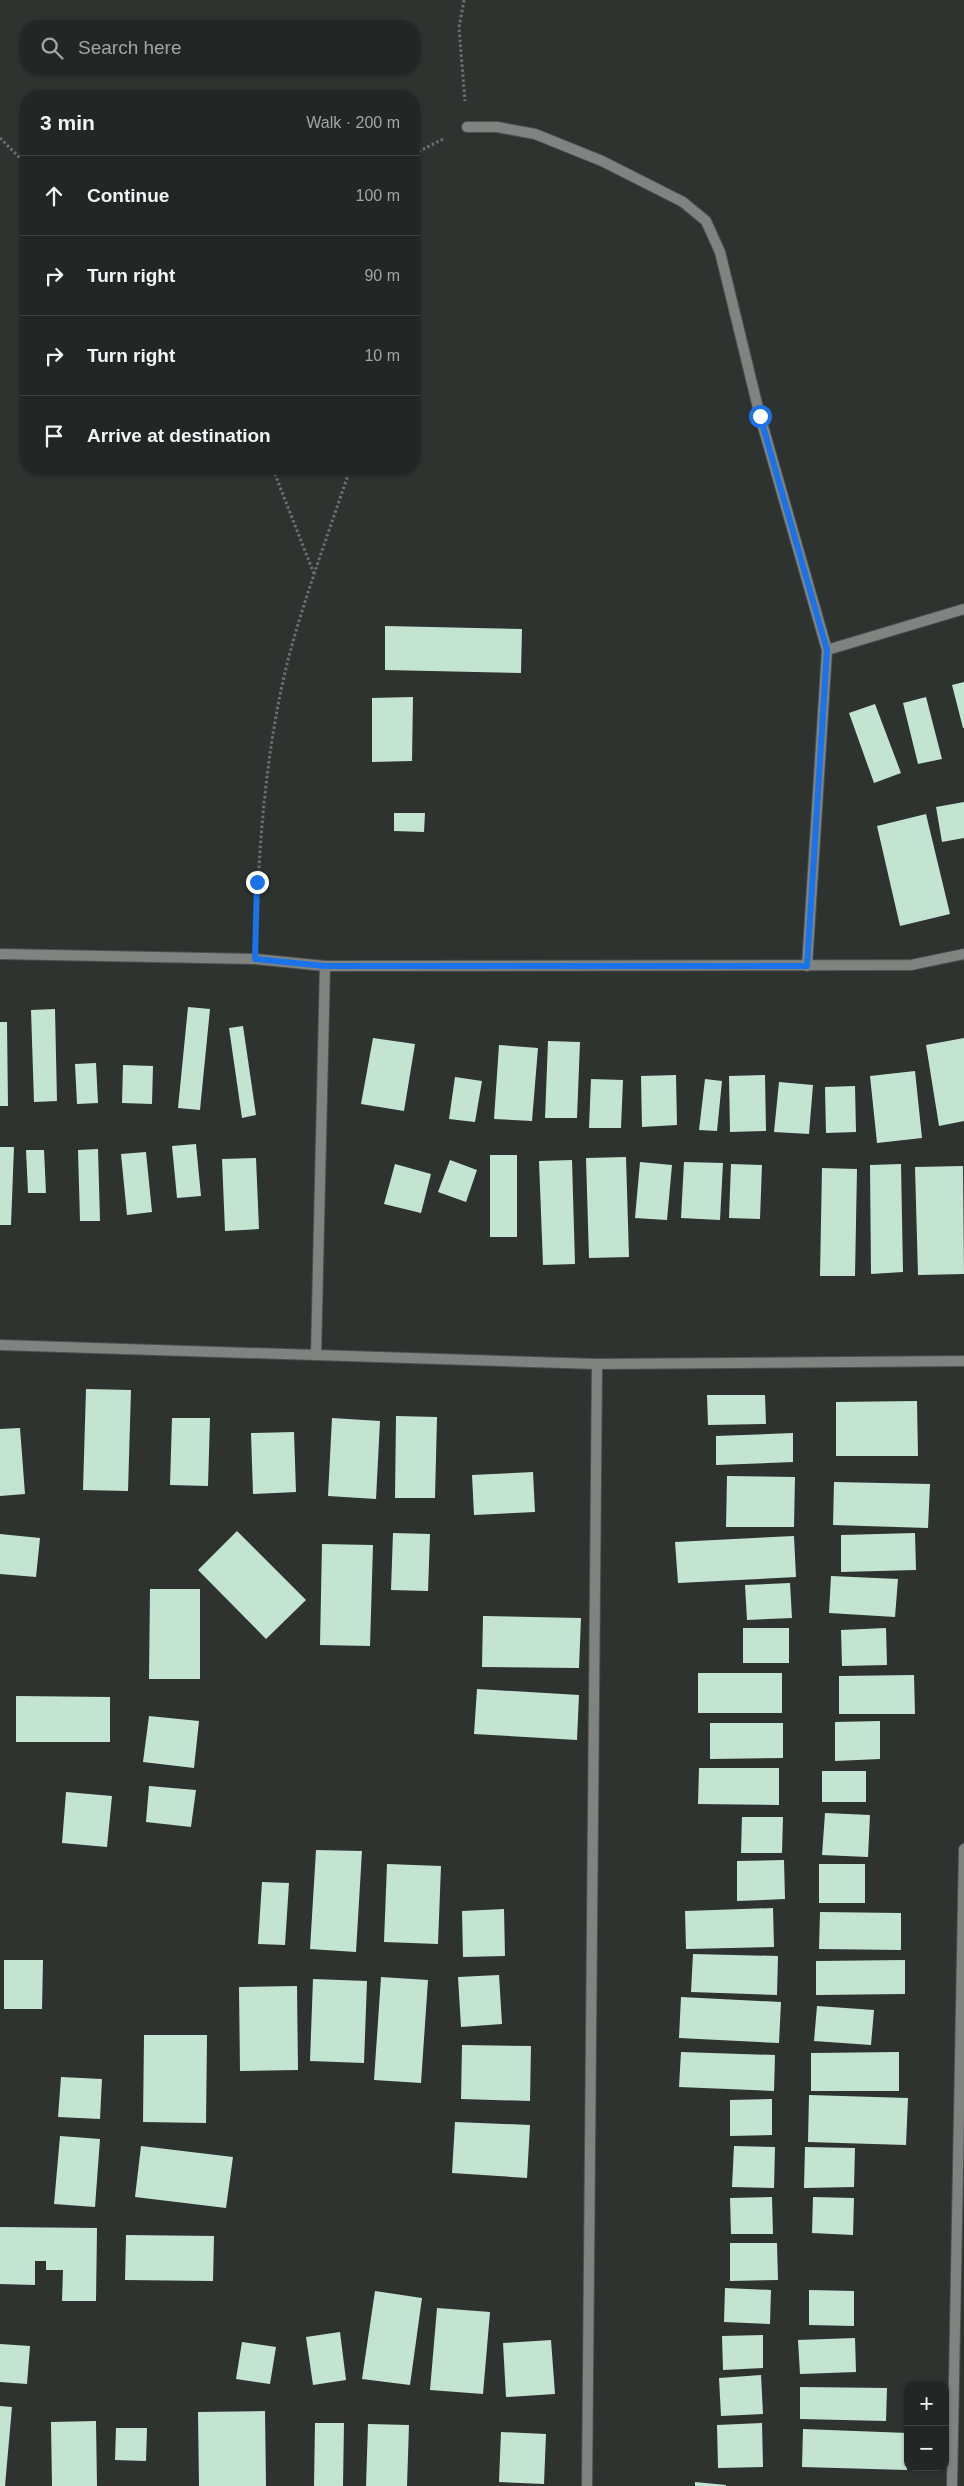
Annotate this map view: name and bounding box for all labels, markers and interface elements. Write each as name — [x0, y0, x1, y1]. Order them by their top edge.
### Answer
search box — [20, 20, 420, 75]
icon: search — [38, 34, 66, 62]
text: Search here — [78, 37, 182, 58]
text: 3 min — [40, 111, 95, 134]
text: Walk · 200 m — [306, 114, 400, 131]
icon: ahead — [40, 182, 68, 210]
text: Continue — [87, 185, 169, 206]
text: 100 m — [356, 187, 400, 204]
icon: right — [40, 262, 68, 290]
text: Turn right — [87, 265, 175, 286]
text: 90 m — [364, 267, 400, 284]
icon: right — [40, 342, 68, 370]
text: Turn right — [87, 345, 175, 366]
text: 10 m — [364, 347, 400, 364]
route start — [749, 405, 772, 428]
icon: arrive — [40, 422, 68, 450]
text: Arrive at destination — [87, 425, 271, 446]
route end — [246, 871, 269, 894]
map controls — [904, 2381, 949, 2471]
button: + — [904, 2381, 949, 2426]
button: − — [904, 2426, 949, 2471]

